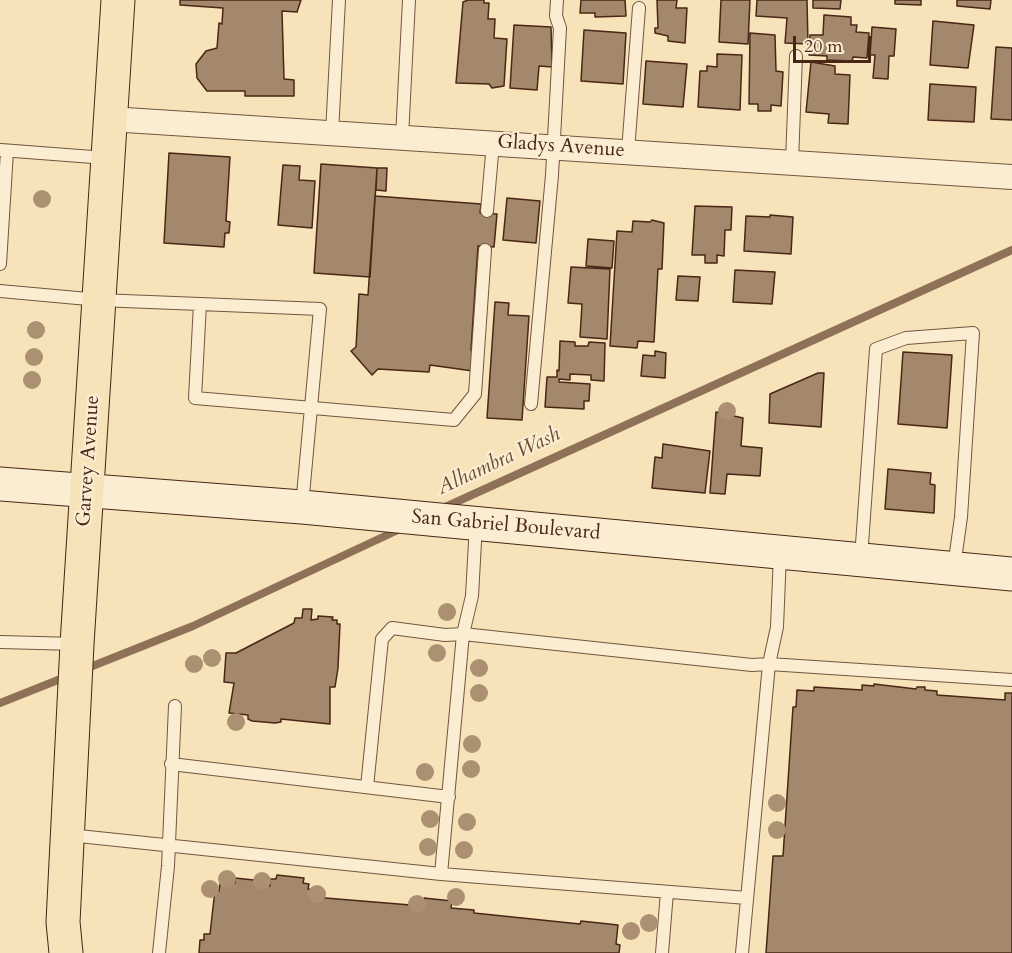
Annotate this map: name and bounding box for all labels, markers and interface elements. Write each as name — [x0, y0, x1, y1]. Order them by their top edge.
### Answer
scale bar — [796, 24, 874, 62]
text: 20 m — [804, 34, 843, 59]
street label: Gladys Avenue — [496, 131, 626, 163]
street label: Garvey Avenue — [72, 394, 106, 528]
water label: Alhambra Wash — [433, 423, 565, 501]
street label: San Gabriel Boulevard — [411, 506, 601, 546]

